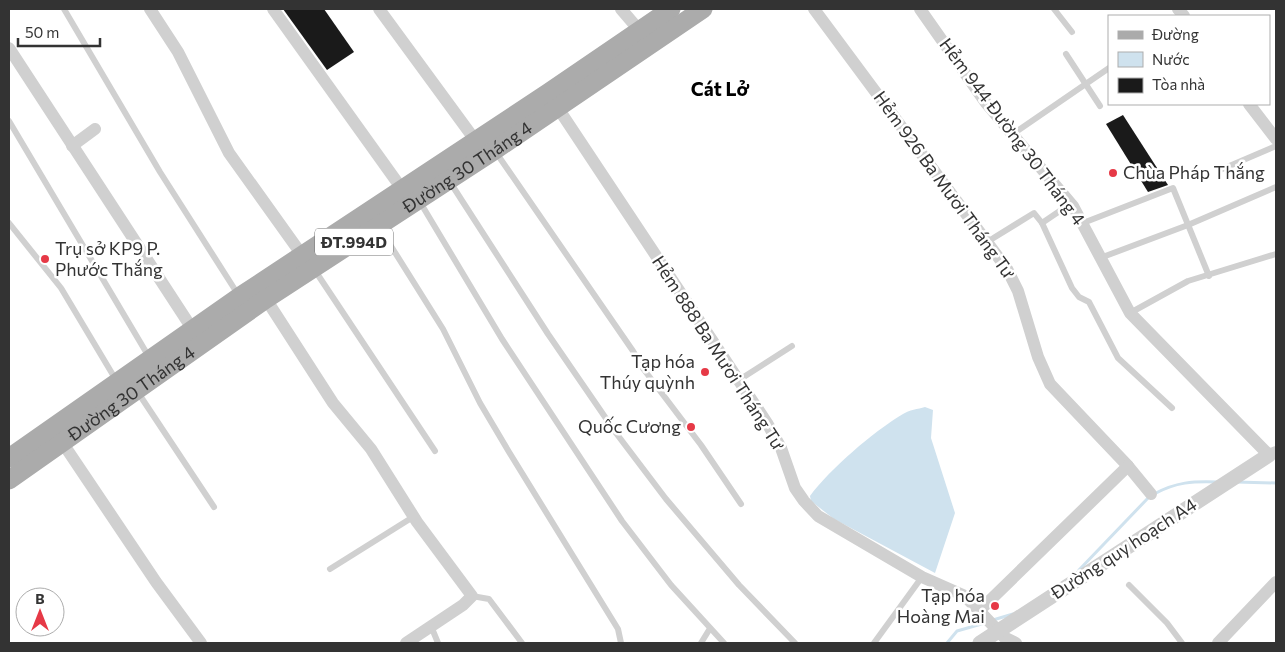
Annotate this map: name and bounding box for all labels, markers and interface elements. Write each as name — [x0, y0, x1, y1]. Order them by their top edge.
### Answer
scale bar — [18, 15, 100, 47]
legend — [1108, 15, 1270, 105]
text: 50 m — [25, 23, 59, 41]
text: Đường — [1151, 25, 1199, 43]
street label: Hẻm 944 Đường 30 Tháng 4 — [935, 33, 1090, 229]
text: Nước — [1152, 50, 1190, 68]
text: Tòa nhà — [1152, 75, 1205, 93]
district label: Cát Lở — [691, 77, 749, 100]
street label: Hẻm 926 Ba Mươi Tháng Tư — [869, 87, 1020, 283]
street label: Đường 30 Tháng 4 — [397, 116, 536, 218]
place label: Chùa Pháp Thắng — [1123, 161, 1265, 183]
marker: Chùa Pháp Thắng — [1107, 167, 1119, 179]
road number: ĐT.994D — [315, 228, 393, 256]
place label: Trụ sở KP9 P. Phước Thắng — [55, 237, 163, 280]
street label: Hẻm 888 Ba Mươi Tháng Tư — [648, 251, 790, 454]
marker: Trụ sở KP9 P. Phước Thắng — [39, 253, 51, 265]
street label: Đường 30 Tháng 4 — [62, 340, 199, 446]
place label: Tạp hóa Thúy quỳnh — [600, 350, 695, 393]
marker: Tạp hóa Thúy quỳnh — [699, 366, 711, 378]
place label: Quốc Cương — [578, 415, 681, 437]
marker: Quốc Cương — [685, 421, 697, 433]
street label: Đường quy hoạch A4 — [1046, 493, 1201, 604]
place label: Tạp hóa Hoàng Mai — [897, 584, 985, 627]
north arrow — [15, 587, 65, 637]
text: B — [35, 590, 45, 607]
marker: Tạp hóa Hoàng Mai — [989, 600, 1001, 612]

